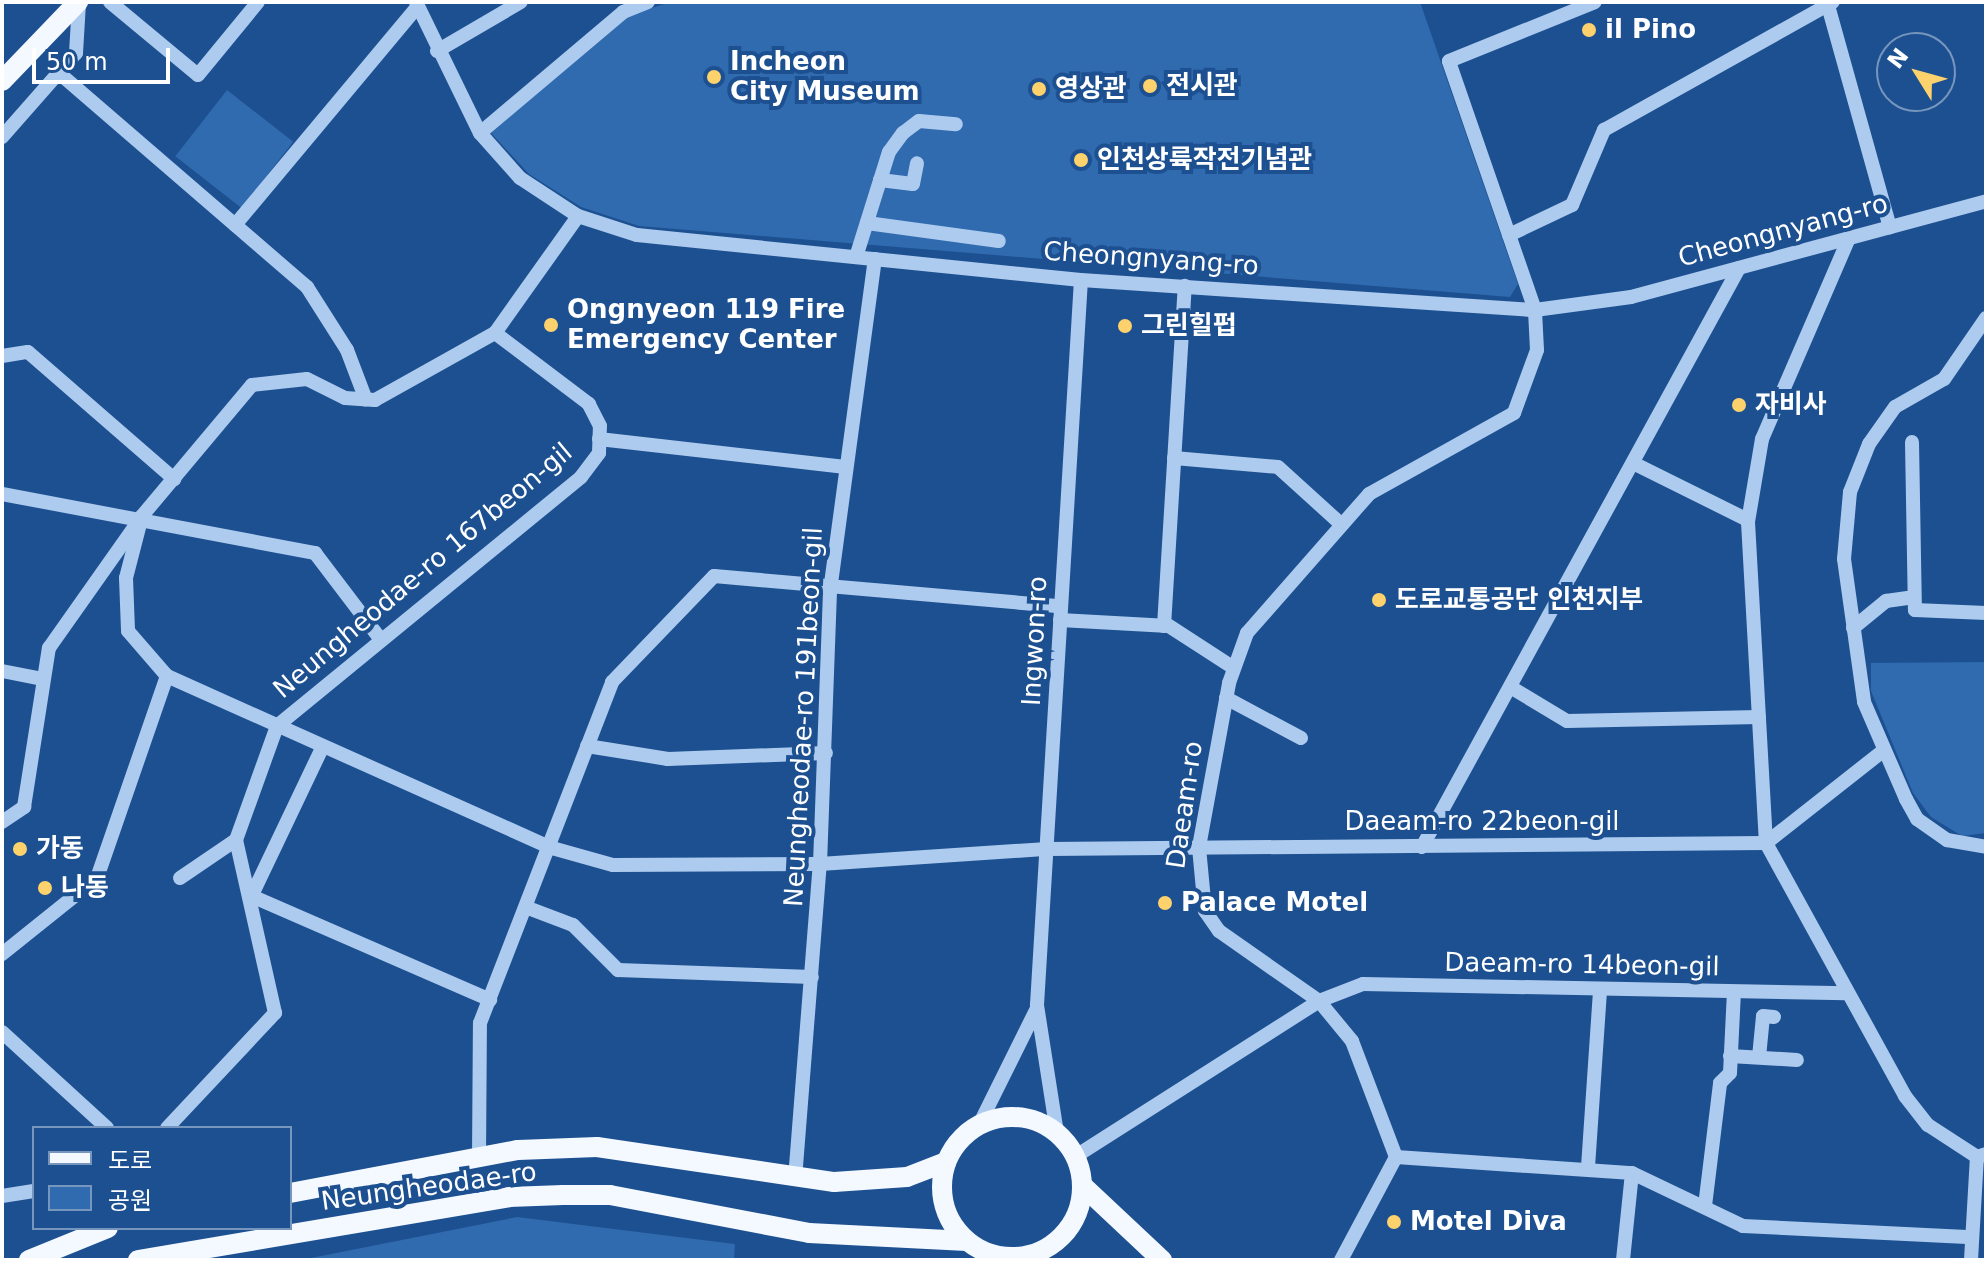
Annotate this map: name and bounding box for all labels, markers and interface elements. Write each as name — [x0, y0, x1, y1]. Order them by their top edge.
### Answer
place label: il Pino — [1605, 14, 1696, 46]
marker: il Pino — [1580, 21, 1598, 39]
scale bar — [36, 32, 174, 82]
north arrow — [1876, 32, 1956, 112]
text: N — [1882, 44, 1914, 73]
place label: Incheon City Museum — [730, 46, 920, 108]
text: 50 m — [46, 48, 108, 76]
marker: Incheon City Museum — [705, 68, 723, 86]
place label: 전시관 — [1166, 70, 1238, 102]
place label: 영상관 — [1055, 73, 1127, 105]
marker: 전시관 — [1141, 77, 1159, 95]
marker: 영상관 — [1030, 80, 1048, 98]
place label: 인천상륙작전기념관 — [1097, 144, 1312, 176]
marker: 인천상륙작전기념관 — [1072, 151, 1090, 169]
street label: Cheongnyang-ro — [1675, 188, 1891, 274]
street label: Cheongnyang-ro — [1042, 236, 1260, 282]
place label: Ongnyeon 119 Fire Emergency Center — [567, 294, 845, 356]
place label: 그린힐펍 — [1141, 310, 1237, 342]
marker: Ongnyeon 119 Fire Emergency Center — [542, 316, 560, 334]
marker: 그린힐펍 — [1116, 317, 1134, 335]
place label: 자비사 — [1755, 389, 1827, 421]
marker: 자비사 — [1730, 396, 1748, 414]
street label: Neungheodae-ro 167beon-gil — [267, 437, 579, 705]
street label: Neungheodae-ro 191beon-gil — [778, 526, 830, 908]
street label: Ingwon-ro — [1016, 575, 1054, 707]
place label: 도로교통공단 인천지부 — [1395, 584, 1643, 616]
marker: 도로교통공단 인천지부 — [1370, 591, 1388, 609]
street label: Daeam-ro — [1161, 739, 1209, 871]
street label: Daeam-ro 22beon-gil — [1344, 806, 1620, 838]
place label: 가동 — [36, 833, 84, 865]
marker: 가동 — [11, 840, 29, 858]
place label: 나동 — [61, 872, 109, 904]
marker: 나동 — [36, 879, 54, 897]
place label: Palace Motel — [1181, 887, 1368, 919]
marker: Palace Motel — [1156, 894, 1174, 912]
street label: Daeam-ro 14beon-gil — [1444, 947, 1720, 983]
legend — [32, 1126, 292, 1230]
text: 도로 — [108, 1147, 152, 1175]
street label: Neungheodae-ro — [319, 1156, 539, 1218]
text: 공원 — [108, 1187, 152, 1215]
place label: Motel Diva — [1410, 1206, 1567, 1238]
marker: Motel Diva — [1385, 1213, 1403, 1231]

